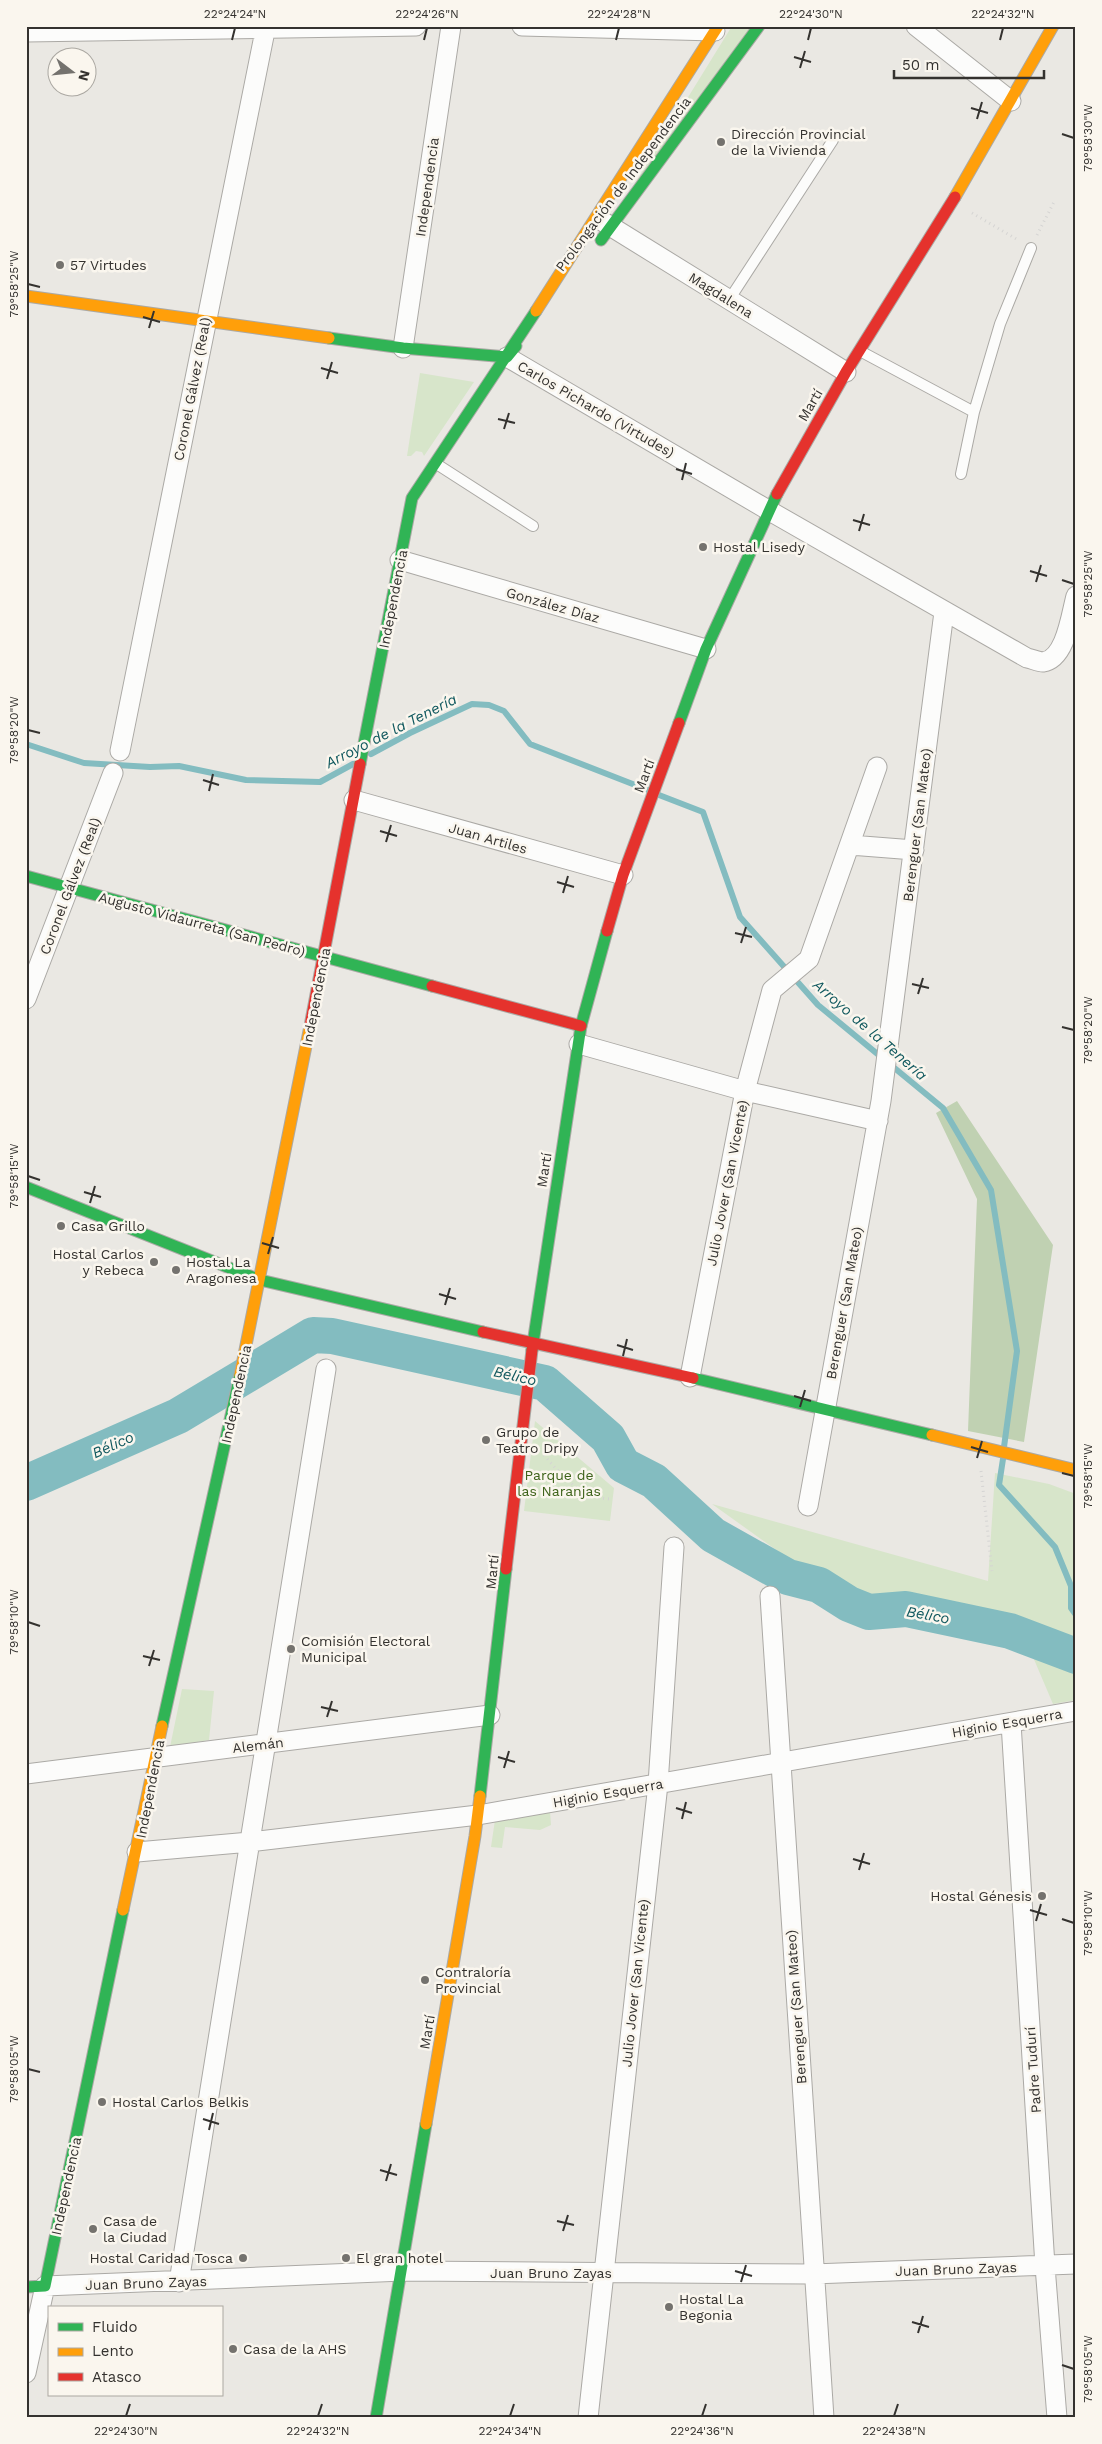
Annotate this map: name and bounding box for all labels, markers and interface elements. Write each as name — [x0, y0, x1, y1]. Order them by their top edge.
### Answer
text: 22°24'24"N — [204, 7, 266, 21]
text: 22°24'26"N — [395, 7, 459, 21]
text: 22°24'28"N — [587, 7, 651, 21]
text: 22°24'30"N — [779, 7, 843, 21]
text: 22°24'32"N — [971, 7, 1035, 21]
north arrow — [48, 48, 98, 98]
scale bar — [894, 48, 1044, 80]
text: 50 m — [902, 56, 939, 74]
text: N — [75, 68, 94, 83]
street label: Prolongación de Independencia — [552, 94, 694, 274]
text: 79°58'30"W — [1081, 104, 1095, 172]
place label: Dirección Provincial de la Vivienda — [731, 126, 866, 158]
street label: Independencia — [412, 136, 442, 238]
marker: Dirección Provincial de la Vivienda — [715, 136, 727, 148]
text: 79°58'25"W — [7, 250, 21, 318]
place label: 57 Virtudes — [70, 257, 147, 273]
marker: 57 Virtudes — [54, 259, 66, 271]
street label: Magdalena — [686, 269, 756, 321]
street label: Coronel Gálvez (Real) — [170, 316, 214, 462]
street label: Carlos Pichardo (Virtudes) — [515, 358, 677, 461]
street label: Martí — [794, 386, 826, 424]
place label: Hostal Lisedy — [713, 539, 806, 555]
marker: Hostal Lisedy — [697, 541, 709, 553]
street label: Independencia — [376, 548, 410, 650]
text: 79°58'25"W — [1081, 550, 1095, 618]
street label: González Díaz — [504, 584, 602, 626]
water label: Arroyo de la Tenería — [321, 690, 460, 772]
text: 79°58'20"W — [7, 696, 21, 764]
street label: Berenguer (San Mateo) — [900, 747, 934, 903]
street label: Martí — [630, 757, 658, 795]
street label: Coronel Gálvez (Real) — [36, 815, 104, 957]
street label: Juan Artiles — [447, 819, 529, 857]
street label: Augusto Vidaurreta (San Pedro) — [97, 889, 307, 959]
street label: Independencia — [299, 946, 333, 1048]
water label: Arroyo de la Tenería — [809, 975, 931, 1084]
text: 79°58'20"W — [1081, 996, 1095, 1064]
street label: Julio Jover (San Vicente) — [703, 1099, 751, 1267]
text: 79°58'15"W — [7, 1143, 21, 1208]
street label: Martí — [533, 1151, 555, 1188]
place label: Casa Grillo — [71, 1218, 145, 1234]
marker: Casa Grillo — [55, 1220, 67, 1232]
street label: Berenguer (San Mateo) — [823, 1225, 865, 1380]
place label: Hostal Carlos y Rebeca — [52, 1246, 144, 1278]
place label: Hostal La Aragonesa — [186, 1254, 257, 1286]
marker: Hostal Carlos y Rebeca — [148, 1256, 160, 1268]
marker: Hostal La Aragonesa — [170, 1264, 182, 1276]
street label: Independencia — [218, 1343, 254, 1445]
water label: Bélico — [492, 1362, 538, 1390]
place label: Grupo de Teatro Dripy — [496, 1424, 579, 1456]
water label: Bélico — [89, 1428, 137, 1462]
marker: Grupo de Teatro Dripy — [480, 1434, 492, 1446]
text: 79°58'15"W — [1081, 1443, 1095, 1508]
park label: Parque de las Naranjas — [517, 1467, 601, 1499]
street label: Martí — [482, 1554, 502, 1590]
text: 79°58'10"W — [7, 1589, 21, 1655]
water label: Bélico — [905, 1602, 951, 1628]
place label: Comisión Electoral Municipal — [301, 1633, 431, 1665]
marker: Comisión Electoral Municipal — [285, 1643, 297, 1655]
street label: Higinio Esquerra — [951, 1705, 1063, 1741]
street label: Alemán — [231, 1734, 285, 1756]
street label: Independencia — [133, 1738, 167, 1840]
street label: Higinio Esquerra — [552, 1775, 664, 1811]
place label: Hostal Génesis — [930, 1888, 1032, 1904]
marker: Hostal Génesis — [1036, 1890, 1048, 1902]
text: 79°58'10"W — [1081, 1890, 1095, 1956]
street label: Julio Jover (San Vicente) — [618, 1898, 652, 2068]
street label: Berenguer (San Mateo) — [783, 1929, 809, 2085]
place label: Contraloría Provincial — [435, 1964, 511, 1996]
marker: Contraloría Provincial — [419, 1974, 431, 1986]
street label: Martí — [416, 2013, 438, 2050]
street label: Padre Tudurí — [1022, 2026, 1044, 2114]
text: 79°58'05"W — [7, 2035, 21, 2103]
place label: Hostal Carlos Belkis — [112, 2094, 249, 2110]
marker: Hostal Carlos Belkis — [96, 2096, 108, 2108]
street label: Independencia — [48, 2135, 84, 2237]
place label: Casa de la Ciudad — [103, 2213, 167, 2245]
marker: Casa de la Ciudad — [87, 2223, 99, 2235]
place label: Hostal Caridad Tosca — [89, 2250, 233, 2266]
place label: El gran hotel — [356, 2250, 444, 2266]
marker: Hostal Caridad Tosca — [237, 2252, 249, 2264]
marker: El gran hotel — [340, 2252, 352, 2264]
street label: Juan Bruno Zayas — [895, 2259, 1017, 2279]
street label: Juan Bruno Zayas — [490, 2265, 612, 2281]
street label: Juan Bruno Zayas — [85, 2273, 207, 2293]
place label: Hostal La Begonia — [679, 2291, 744, 2323]
marker: Hostal La Begonia — [663, 2301, 675, 2313]
legend — [48, 2306, 222, 2396]
text: Fluido — [92, 2318, 137, 2336]
text: 79°58'05"W — [1081, 2335, 1095, 2403]
place label: Casa de la AHS — [243, 2341, 347, 2357]
text: Lento — [92, 2342, 134, 2360]
marker: Casa de la AHS — [227, 2343, 239, 2355]
text: Atasco — [92, 2368, 141, 2386]
text: 22°24'30"N — [94, 2424, 158, 2438]
text: 22°24'32"N — [286, 2424, 350, 2438]
text: 22°24'34"N — [478, 2424, 542, 2438]
text: 22°24'36"N — [670, 2424, 734, 2438]
text: 22°24'38"N — [862, 2424, 926, 2438]

